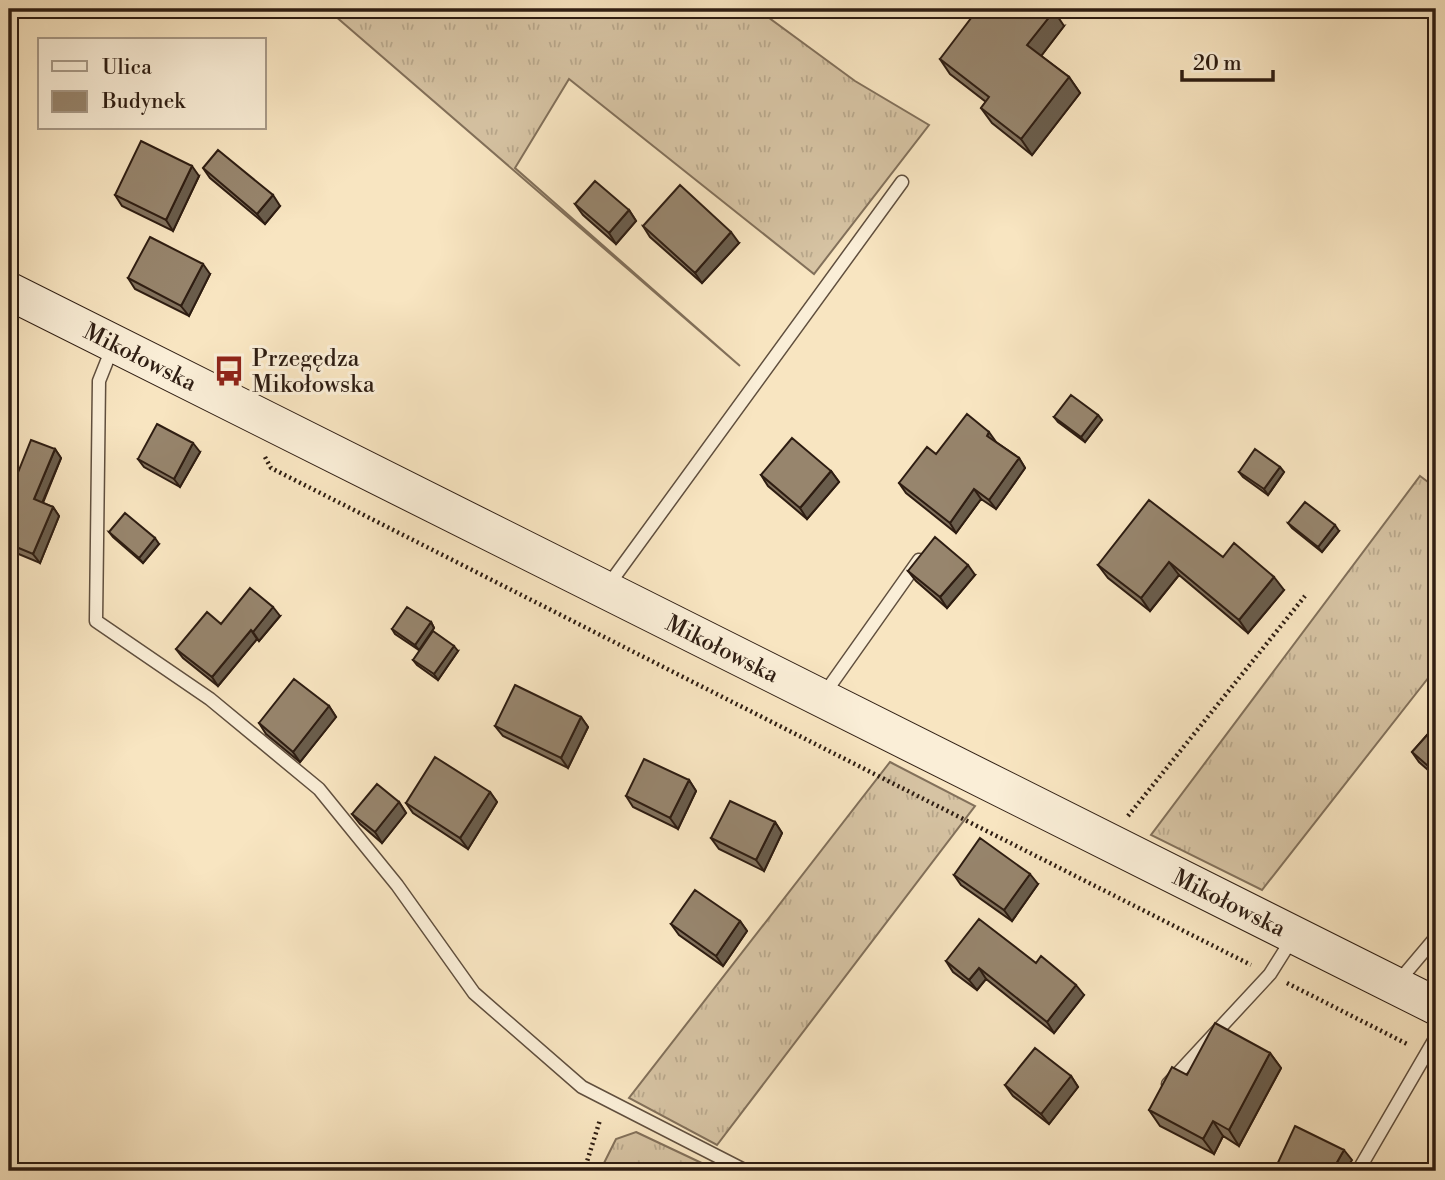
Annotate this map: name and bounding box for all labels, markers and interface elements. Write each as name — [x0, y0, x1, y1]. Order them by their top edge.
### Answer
legend — [38, 38, 266, 130]
scale bar — [1182, 38, 1274, 82]
text: 20 m — [1193, 51, 1242, 77]
text: Ulica — [102, 55, 152, 81]
text: Budynek — [101, 89, 186, 115]
street label: Mikołowska — [79, 318, 201, 398]
place label: Przegędza Mikołowska — [252, 345, 375, 399]
bus stop icon: Przegędza Mikołowska — [212, 354, 246, 388]
street label: Mikołowska — [661, 609, 783, 690]
street label: Mikołowska — [1168, 863, 1290, 944]

